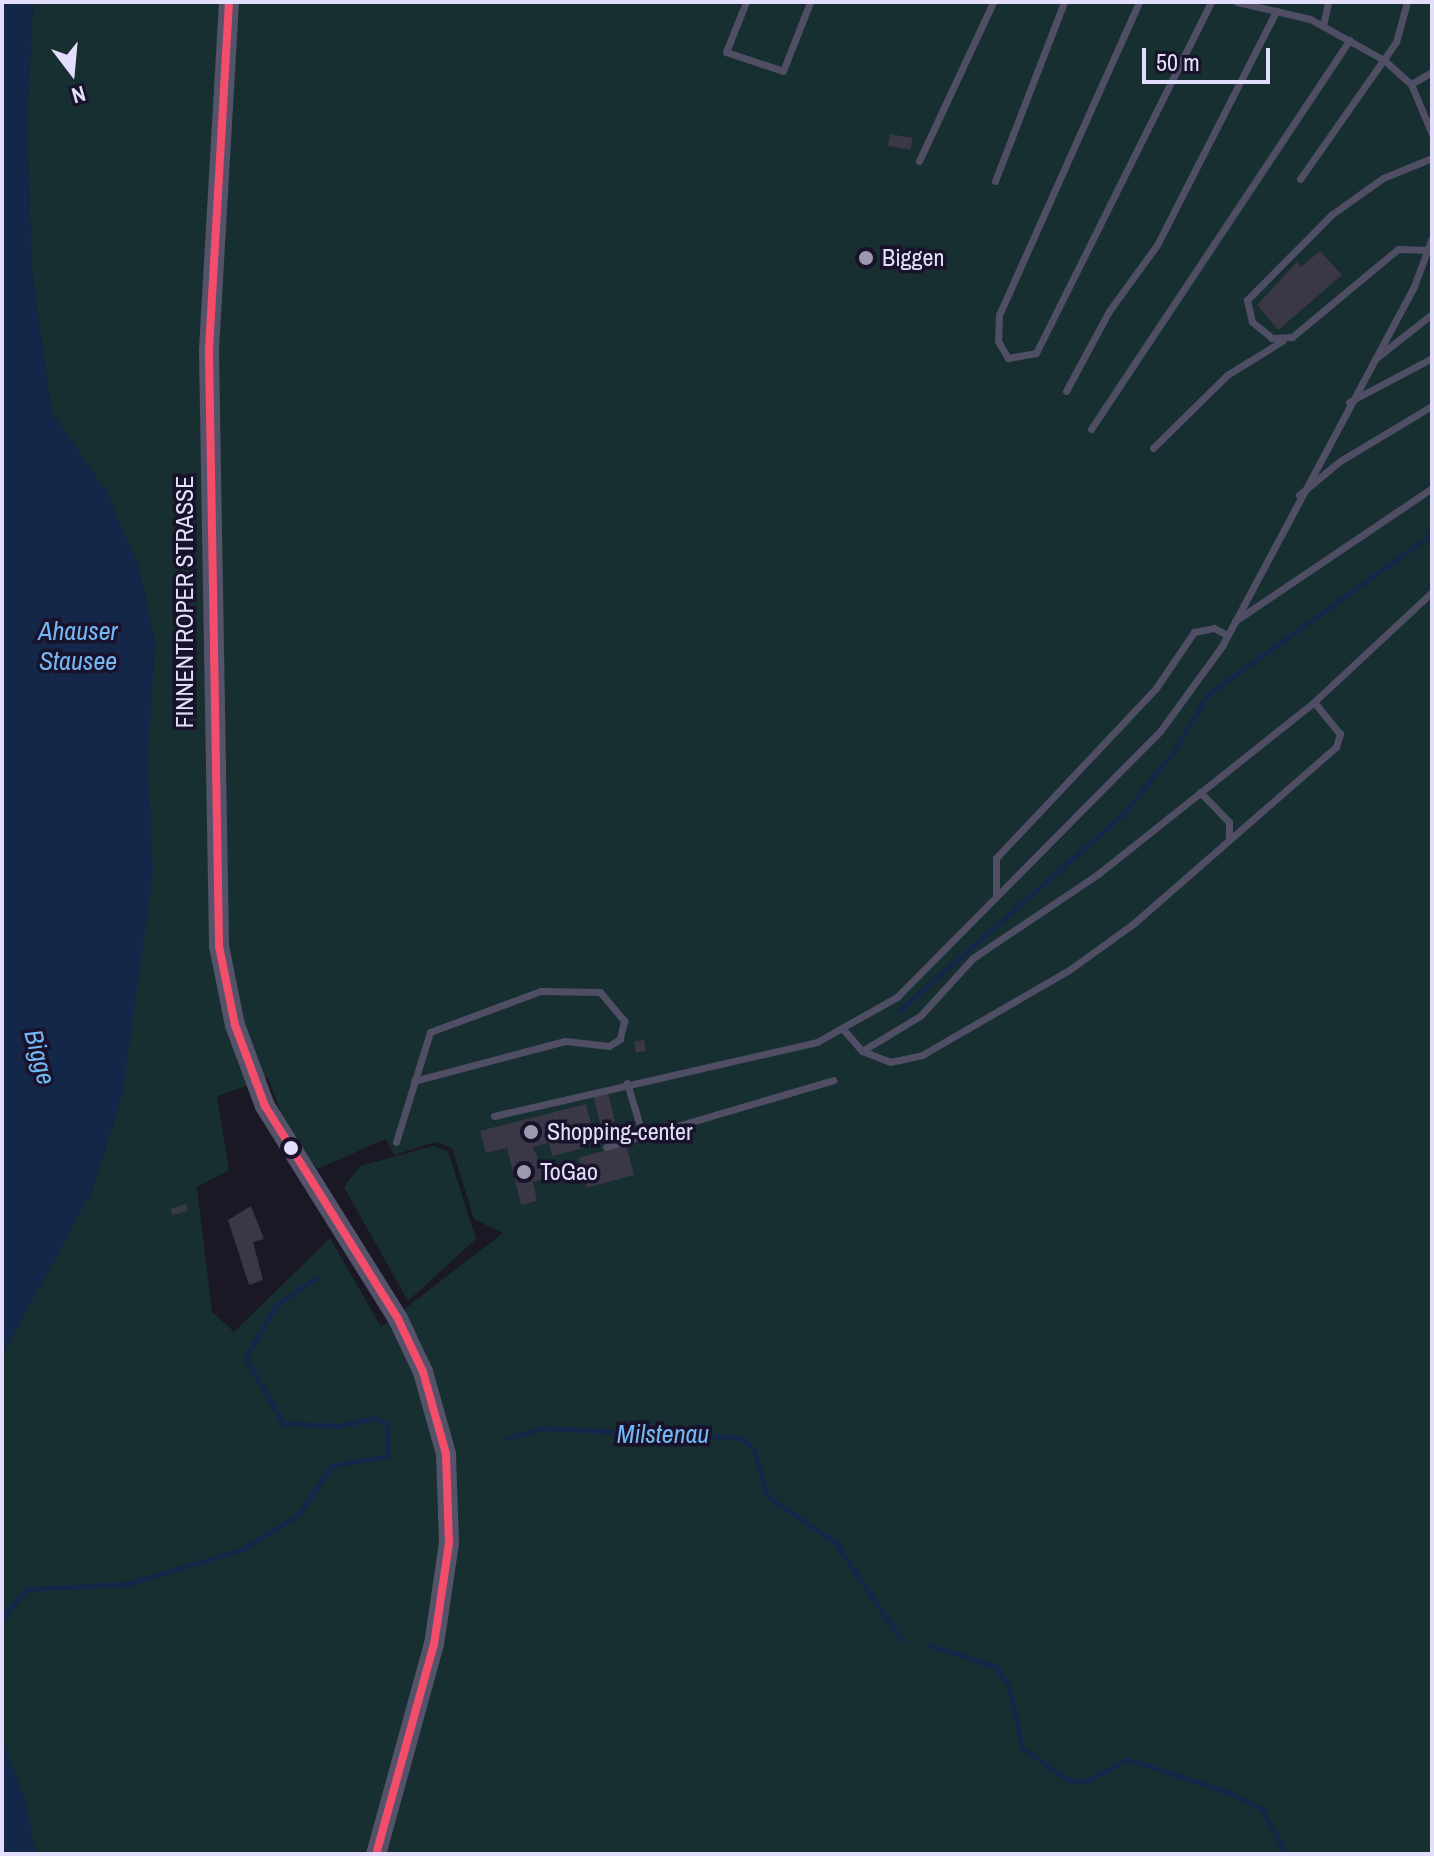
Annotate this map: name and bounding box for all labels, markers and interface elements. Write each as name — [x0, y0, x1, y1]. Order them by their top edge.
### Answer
north arrow — [32, 32, 112, 112]
scale bar — [1146, 32, 1274, 82]
text: 50 m — [1156, 46, 1200, 78]
text: N — [68, 79, 89, 111]
place label: Biggen — [882, 244, 944, 272]
marker: Biggen — [857, 249, 875, 267]
street label: FINNENTROPER STRASSE — [171, 476, 199, 728]
water label: Ahauser Stausee — [38, 615, 118, 676]
water label: Bigge — [18, 1026, 62, 1088]
place label: Shopping-center — [547, 1118, 693, 1146]
marker: Shopping-center — [522, 1123, 540, 1141]
unlabelled marker — [283, 1140, 299, 1156]
place label: ToGao — [540, 1158, 598, 1186]
marker: ToGao — [515, 1163, 533, 1181]
water label: Milstenau — [617, 1418, 709, 1450]

